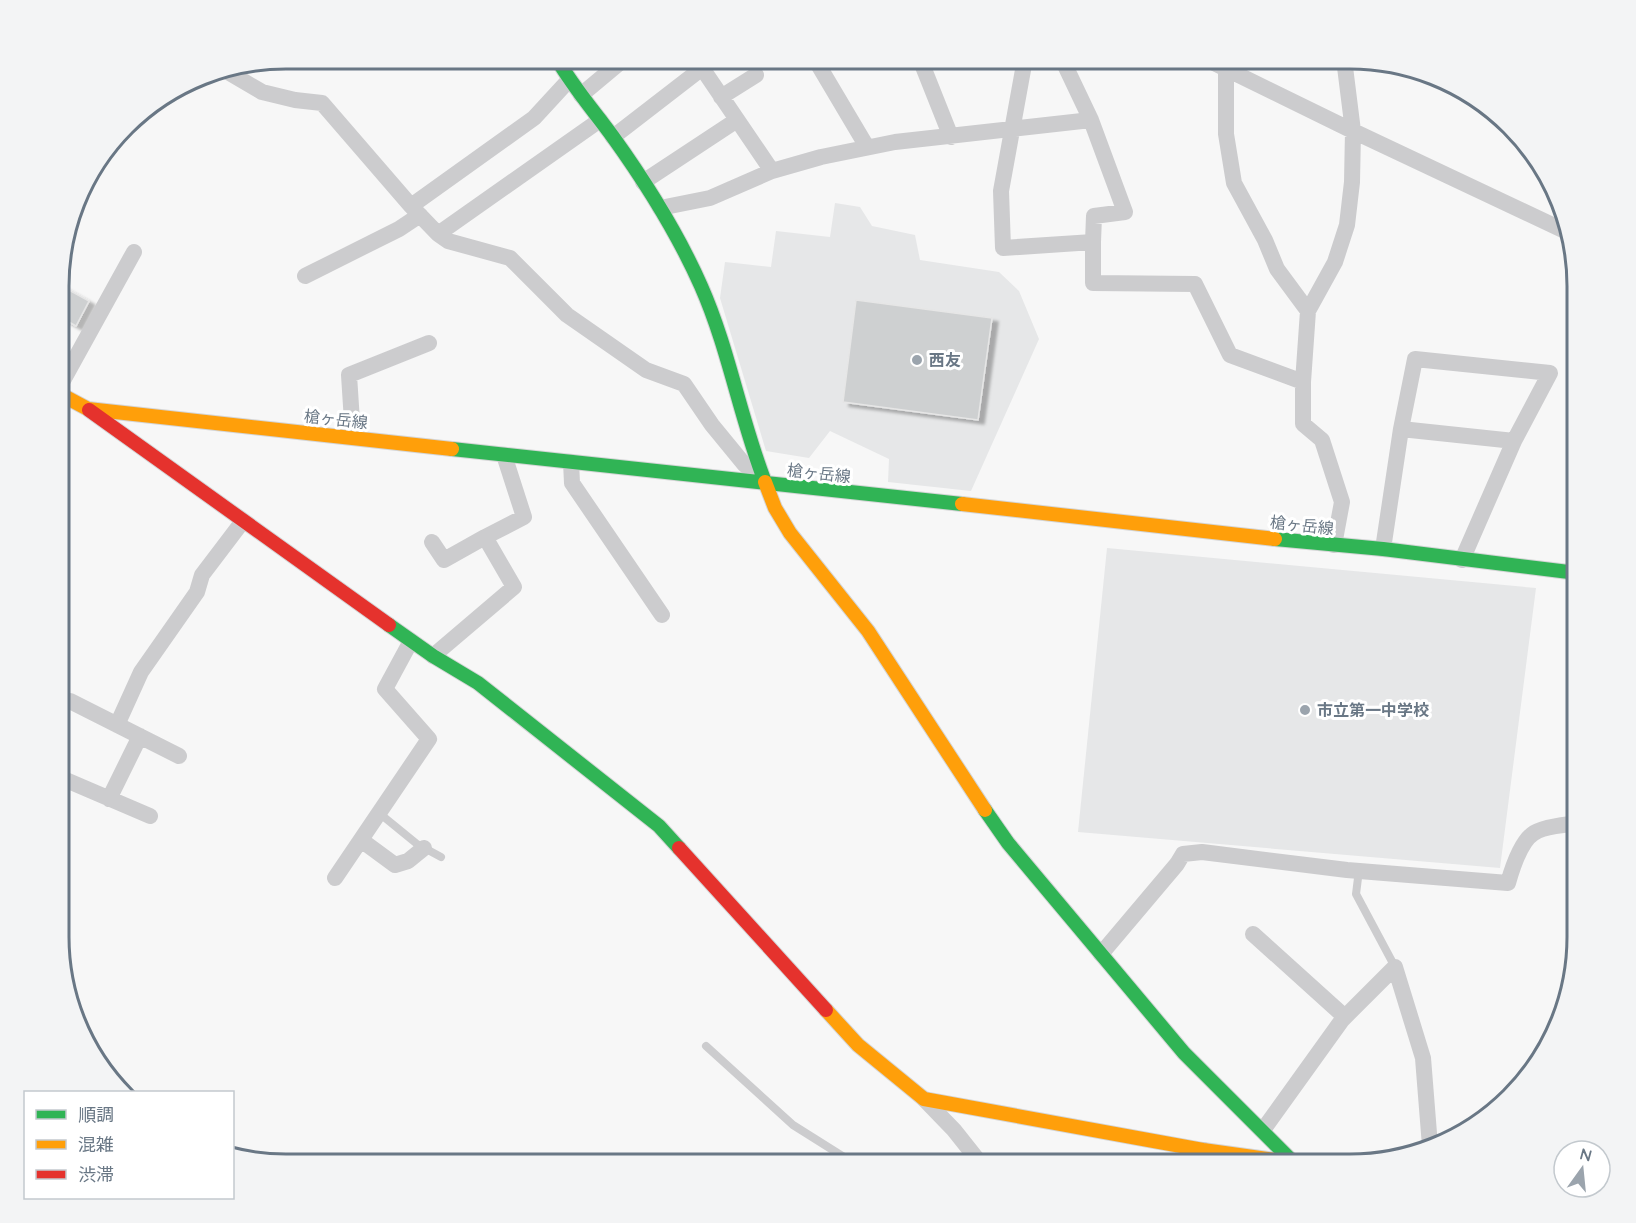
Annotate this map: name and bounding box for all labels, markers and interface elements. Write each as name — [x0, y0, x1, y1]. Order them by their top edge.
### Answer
place label: 西友 — [929, 350, 961, 370]
marker: 西友 — [910, 353, 924, 367]
street label: 槍ヶ岳線 — [303, 406, 369, 432]
street label: 槍ヶ岳線 — [786, 460, 852, 486]
street label: 槍ヶ岳線 — [1269, 512, 1335, 538]
place label: 市立第一中学校 — [1317, 700, 1429, 720]
marker: 市立第一中学校 — [1298, 703, 1312, 717]
legend — [24, 1091, 234, 1199]
text: 順調 — [78, 1103, 114, 1126]
text: 混雑 — [78, 1133, 114, 1156]
north arrow — [1552, 1139, 1612, 1199]
text: N — [1578, 1143, 1594, 1166]
text: 渋滞 — [78, 1163, 114, 1186]

